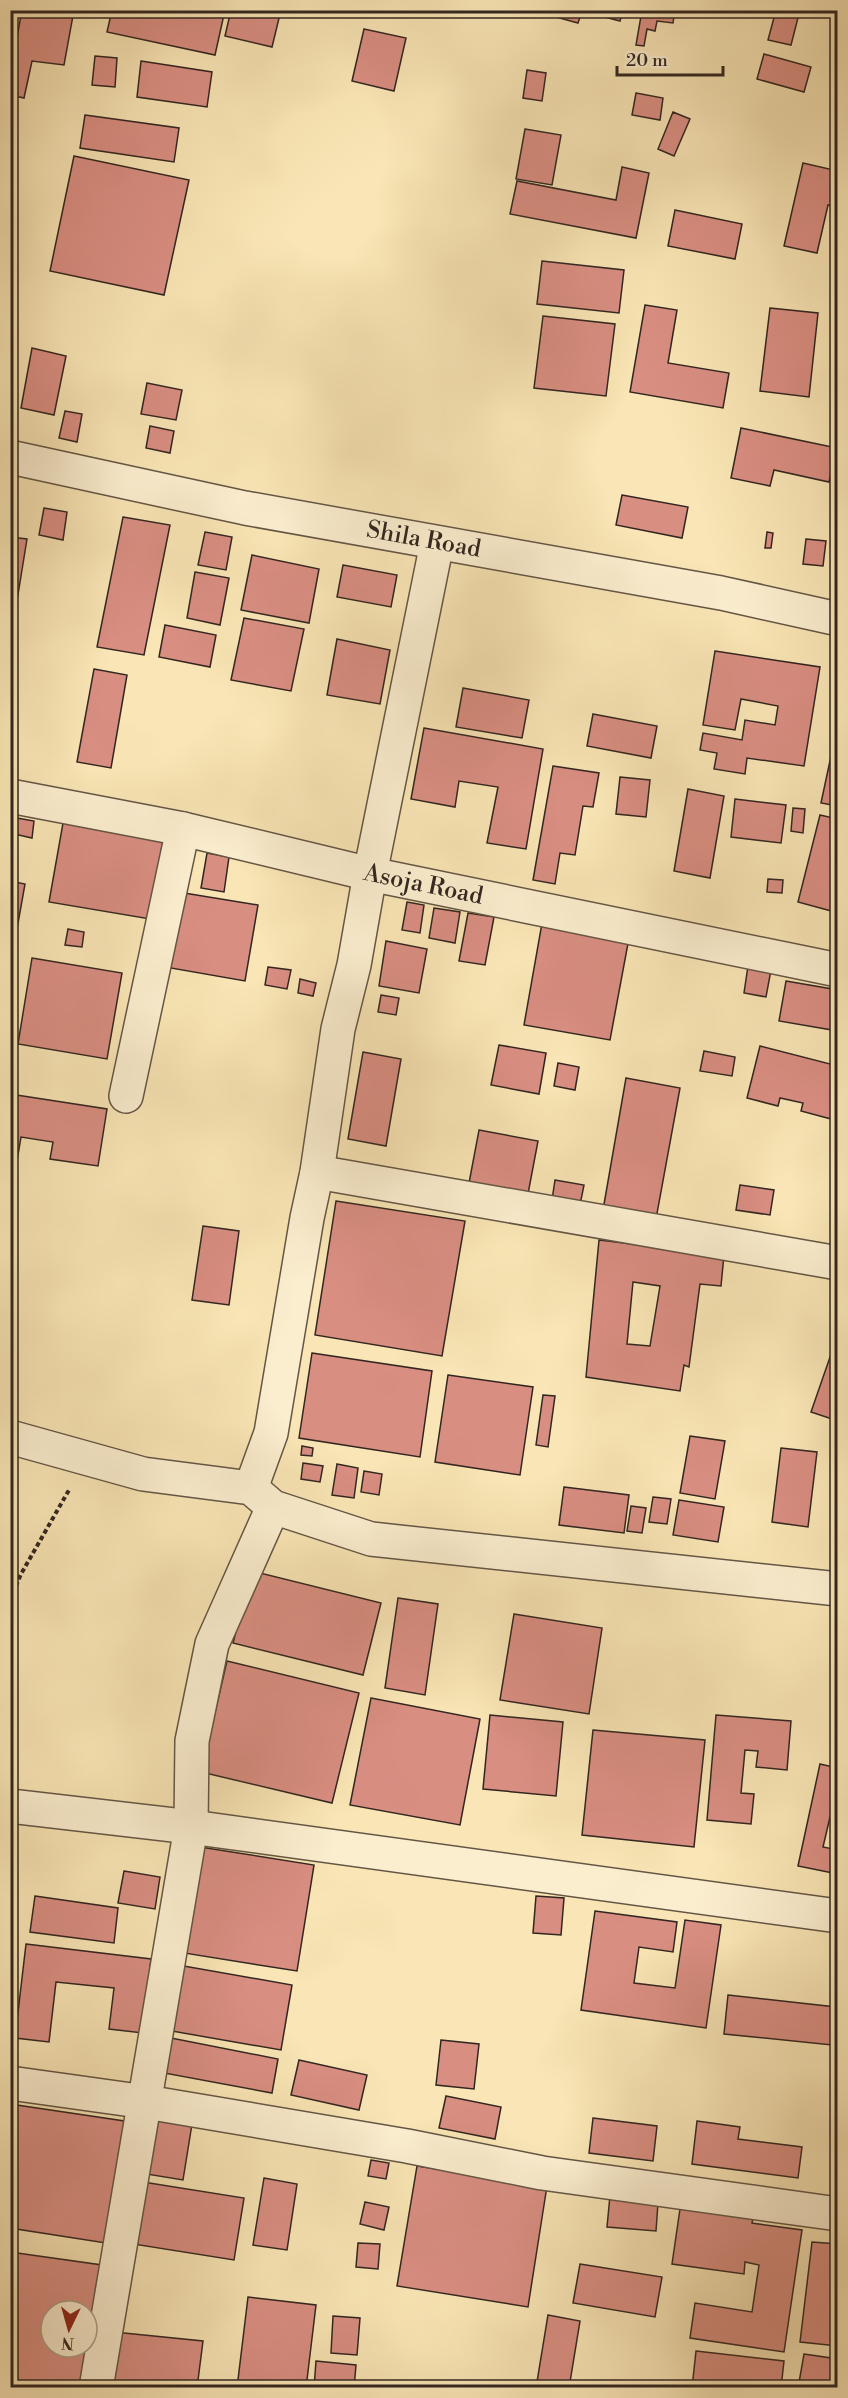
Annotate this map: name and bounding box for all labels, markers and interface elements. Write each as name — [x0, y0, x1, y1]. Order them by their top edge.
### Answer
scale bar — [617, 39, 724, 77]
text: 20 m — [626, 49, 668, 72]
street label: Shila Road — [364, 515, 484, 565]
street label: Asoja Road — [360, 858, 486, 912]
north arrow — [39, 2299, 99, 2359]
text: N — [60, 2332, 75, 2353]

